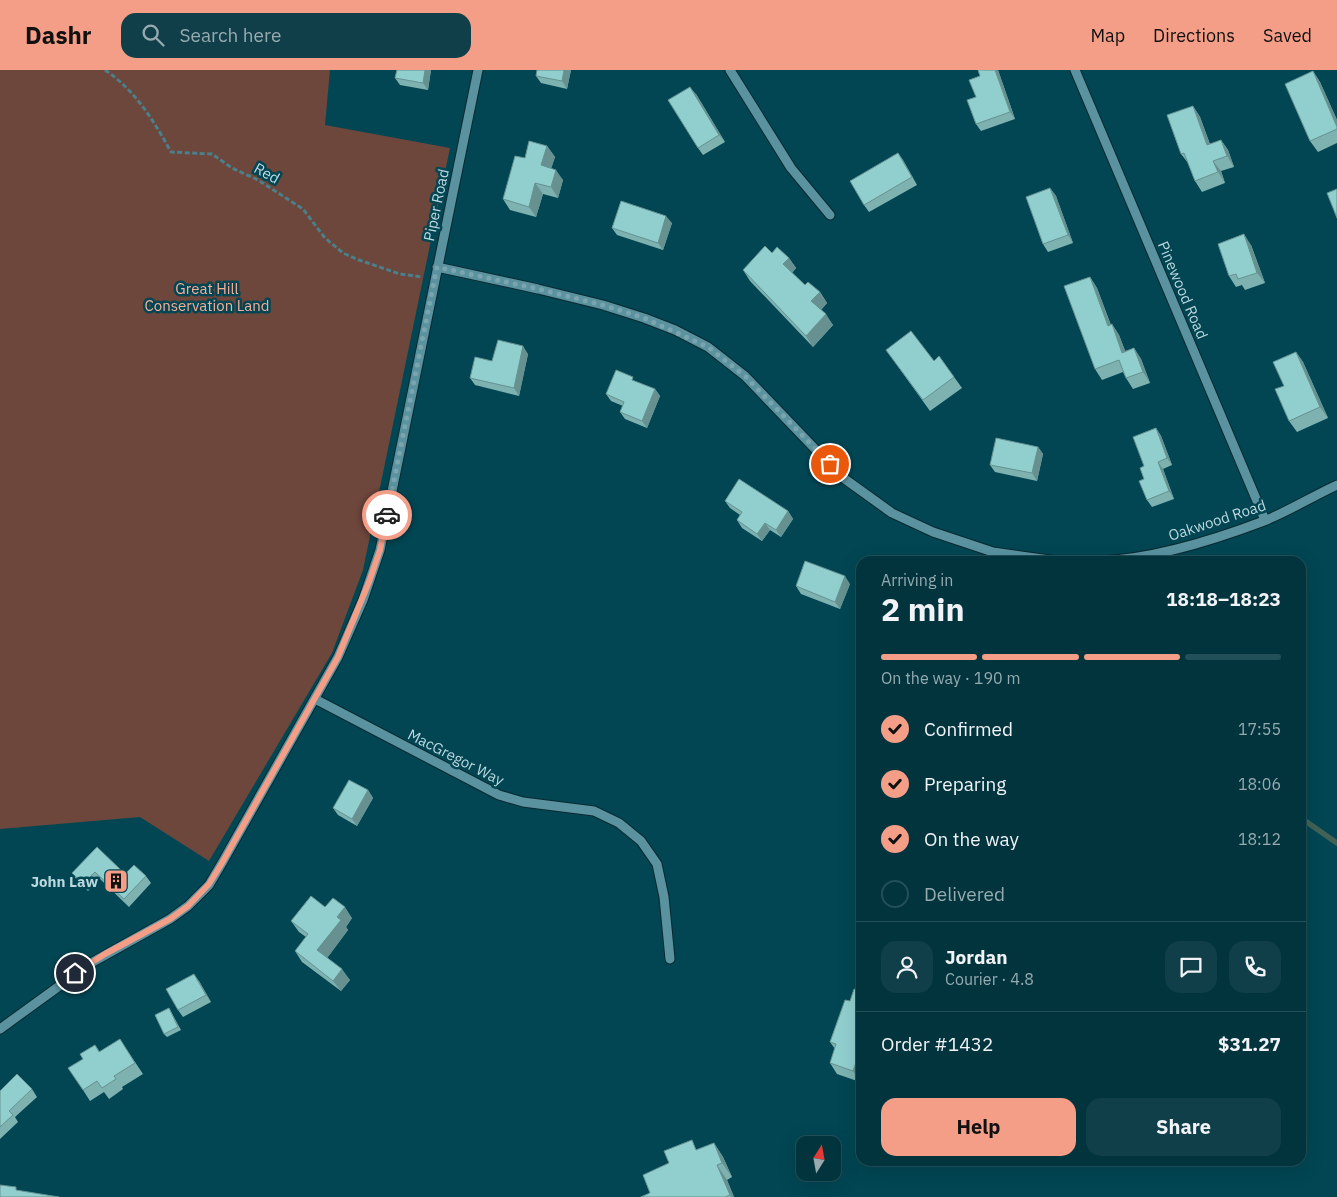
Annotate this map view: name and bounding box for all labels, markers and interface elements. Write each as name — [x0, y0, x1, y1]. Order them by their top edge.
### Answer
search box — [121, 13, 471, 58]
text: Dashr — [25, 19, 91, 51]
icon: search — [139, 21, 167, 49]
text: Search here — [179, 23, 281, 47]
text: Map — [1090, 24, 1125, 47]
text: Directions — [1153, 24, 1235, 47]
text: Saved — [1263, 24, 1312, 47]
street label: Red — [251, 158, 283, 188]
street label: Piper Road — [419, 167, 453, 243]
street label: Pinewood Road — [1154, 238, 1212, 342]
park label: Great Hill Conservation Land — [145, 279, 269, 315]
pin — [809, 443, 851, 485]
icon: bag — [816, 450, 844, 478]
courier — [362, 490, 412, 540]
street label: Oakwood Road — [1166, 495, 1268, 545]
icon: car — [373, 501, 401, 529]
text: Arriving in — [881, 570, 953, 590]
text: 18:18–18:23 — [1166, 587, 1281, 611]
text: 2 min — [881, 588, 965, 630]
text: On the way · 190 m — [881, 668, 1020, 688]
icon: check — [881, 715, 909, 743]
text: Confirmed — [924, 717, 1013, 741]
text: 17:55 — [1238, 719, 1281, 739]
street label: MacGregor Way — [405, 725, 508, 790]
icon: check — [881, 770, 909, 798]
text: Preparing — [924, 772, 1006, 796]
text: 18:06 — [1238, 774, 1281, 794]
icon: check — [881, 825, 909, 853]
text: On the way — [924, 827, 1019, 851]
text: 18:12 — [1238, 829, 1281, 849]
building icon: John Law — [103, 868, 129, 894]
place label: John Law — [31, 872, 98, 891]
text: Delivered — [924, 882, 1005, 906]
button: person — [881, 941, 933, 993]
button: chat — [1165, 941, 1217, 993]
button: phone — [1229, 941, 1281, 993]
text: Jordan — [945, 945, 1008, 969]
pin — [54, 952, 96, 994]
icon: home — [61, 959, 89, 987]
text: Courier · 4.8 — [945, 969, 1034, 989]
text: Order #1432 — [881, 1032, 993, 1056]
text: $31.27 — [1218, 1032, 1281, 1056]
button: Help — [881, 1098, 1076, 1156]
button: Share — [1086, 1098, 1281, 1156]
north arrow — [796, 1136, 841, 1181]
map controls — [796, 1136, 841, 1181]

